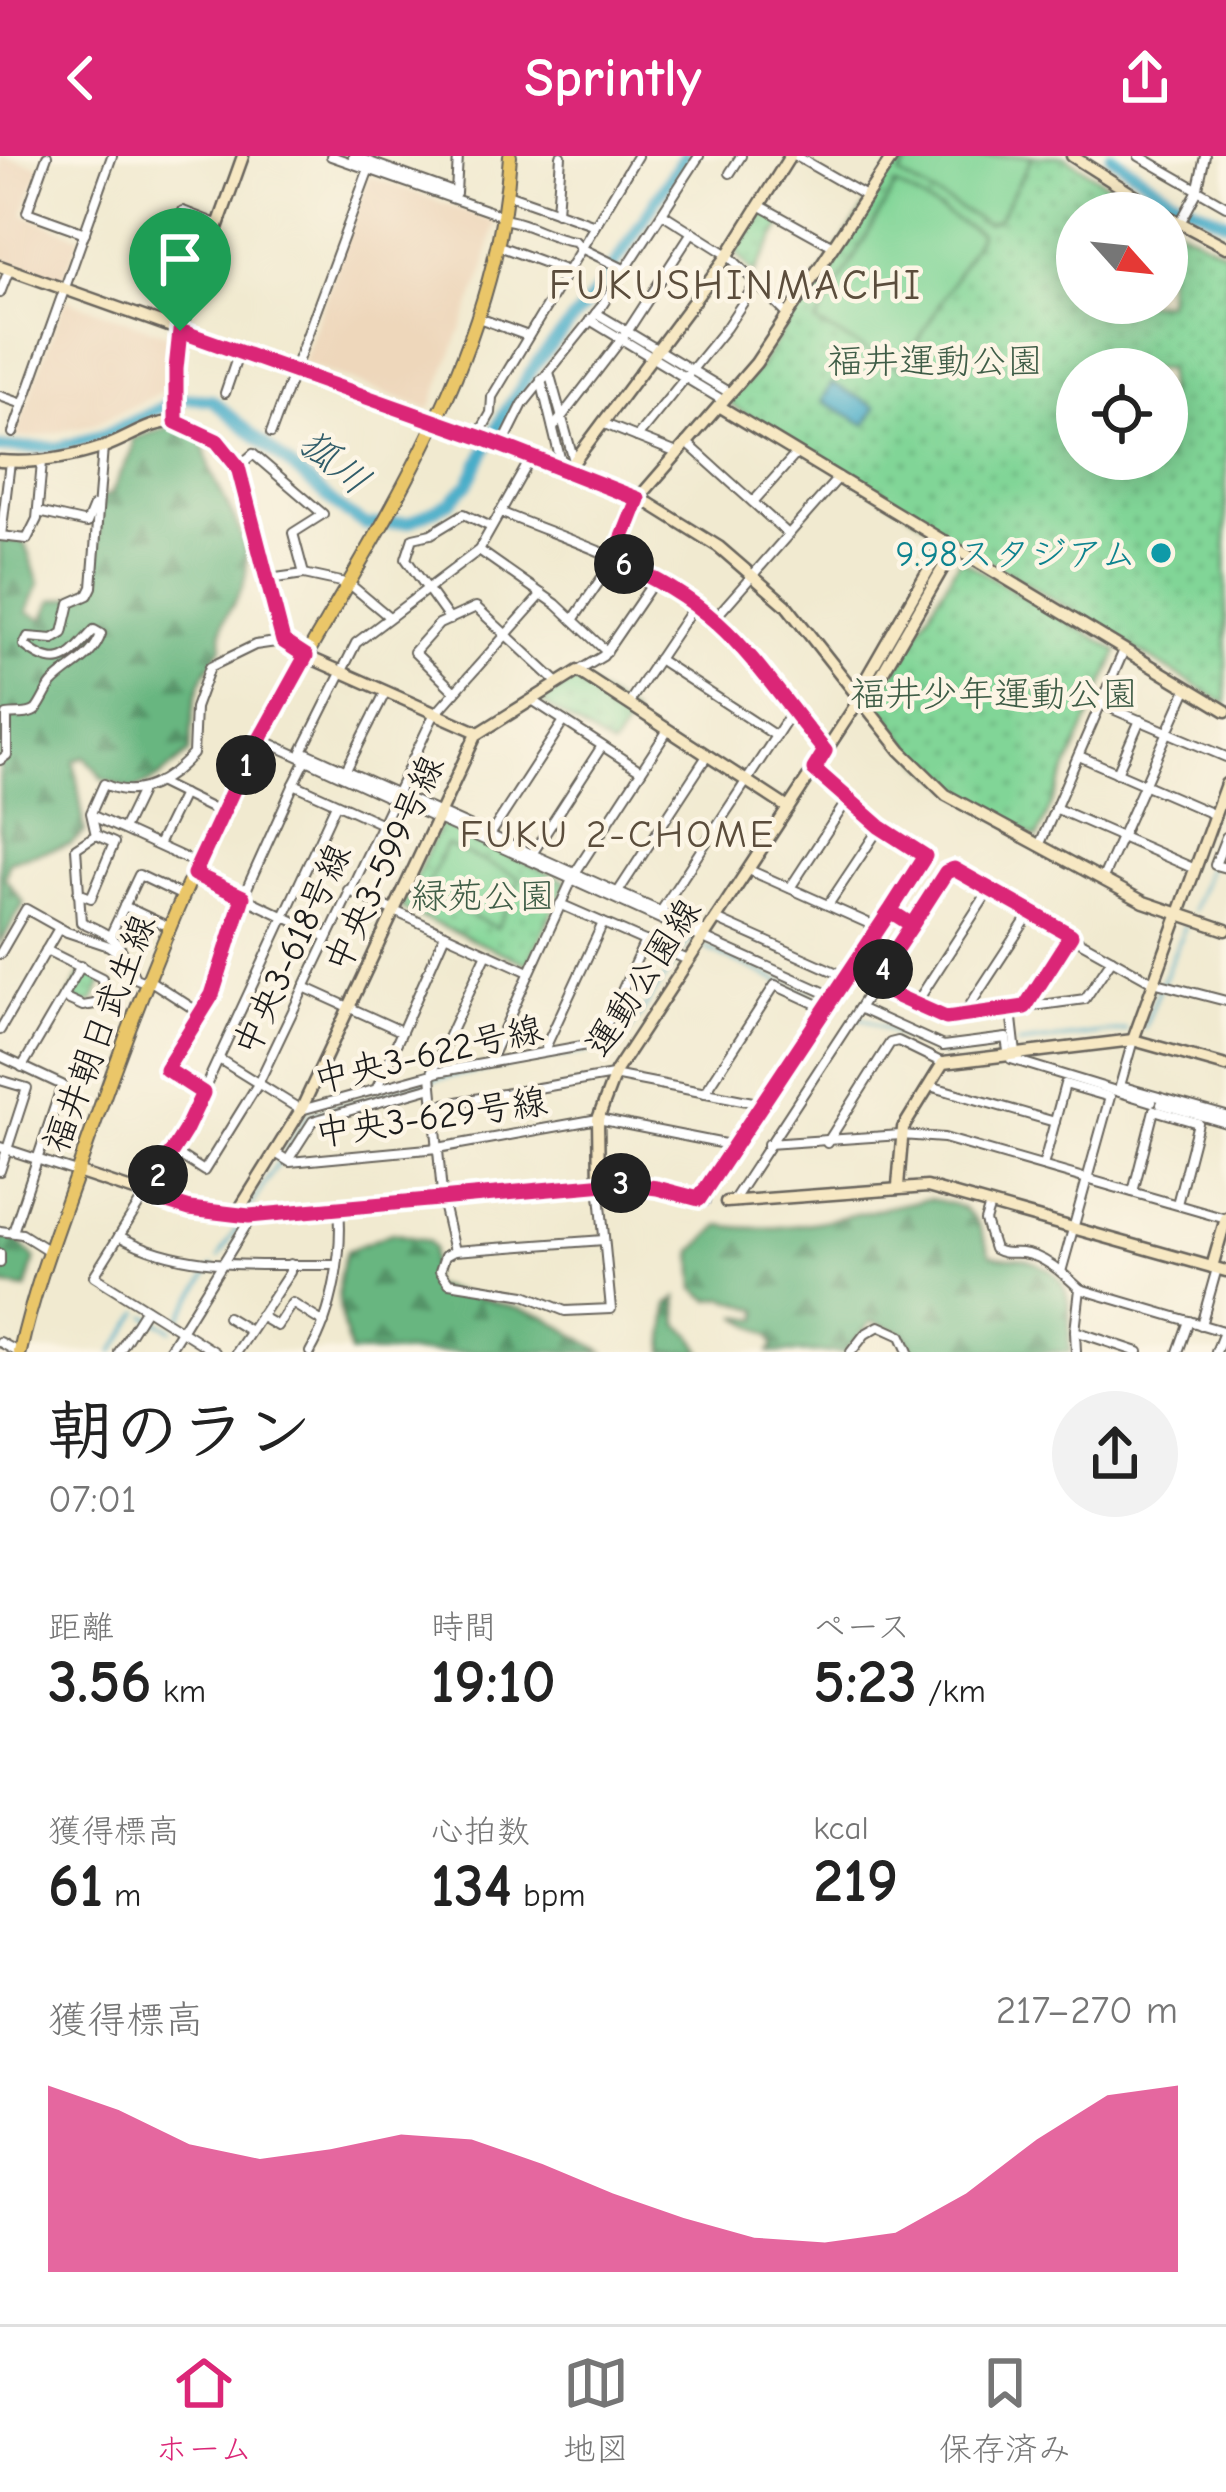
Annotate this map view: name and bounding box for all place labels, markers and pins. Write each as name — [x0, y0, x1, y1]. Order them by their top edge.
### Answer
pin — [129, 208, 231, 331]
pin: 6 — [594, 534, 654, 594]
place label: 9.98スタジアム — [895, 534, 1137, 575]
marker: 9.98スタジアム — [1148, 540, 1174, 566]
pin: 1 — [216, 735, 276, 795]
pin: 4 — [853, 939, 913, 999]
pin: 2 — [128, 1145, 188, 1205]
pin: 3 — [591, 1153, 651, 1213]

